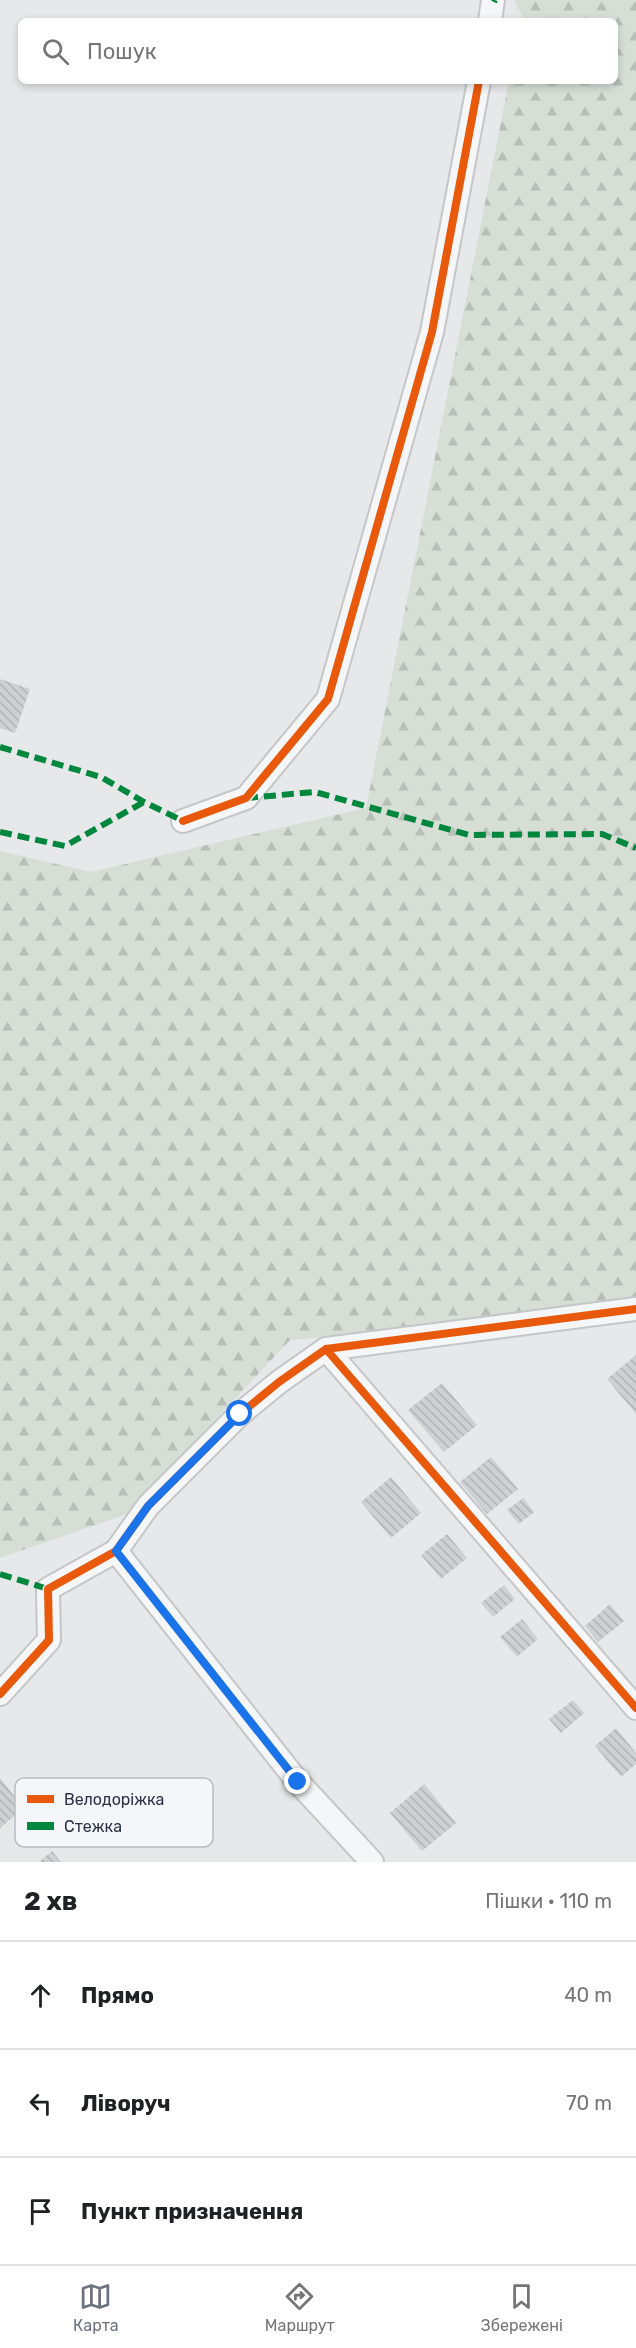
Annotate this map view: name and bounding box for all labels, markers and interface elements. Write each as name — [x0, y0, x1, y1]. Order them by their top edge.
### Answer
search box — [18, 18, 618, 84]
icon: search — [39, 35, 72, 68]
text: Пошук — [87, 38, 157, 65]
route start — [226, 1400, 252, 1426]
route end — [284, 1768, 310, 1794]
legend — [15, 1778, 213, 1847]
text: Велодоріжка — [64, 1790, 164, 1809]
text: Стежка — [64, 1817, 122, 1836]
text: 2 хв — [24, 1886, 77, 1917]
text: Пішки · 110 m — [485, 1889, 612, 1913]
icon: ahead — [24, 1979, 57, 2012]
text: Прямо — [81, 1982, 154, 2009]
text: 40 m — [564, 1983, 612, 2007]
icon: left — [24, 2087, 57, 2120]
text: Ліворуч — [81, 2090, 171, 2117]
text: 70 m — [566, 2091, 612, 2115]
icon: arrive — [24, 2195, 57, 2228]
text: Пункт призначення — [81, 2198, 303, 2225]
tab: Карта — [73, 2280, 119, 2335]
tab: Маршрут — [265, 2280, 335, 2335]
tab: Збережені — [481, 2280, 563, 2335]

